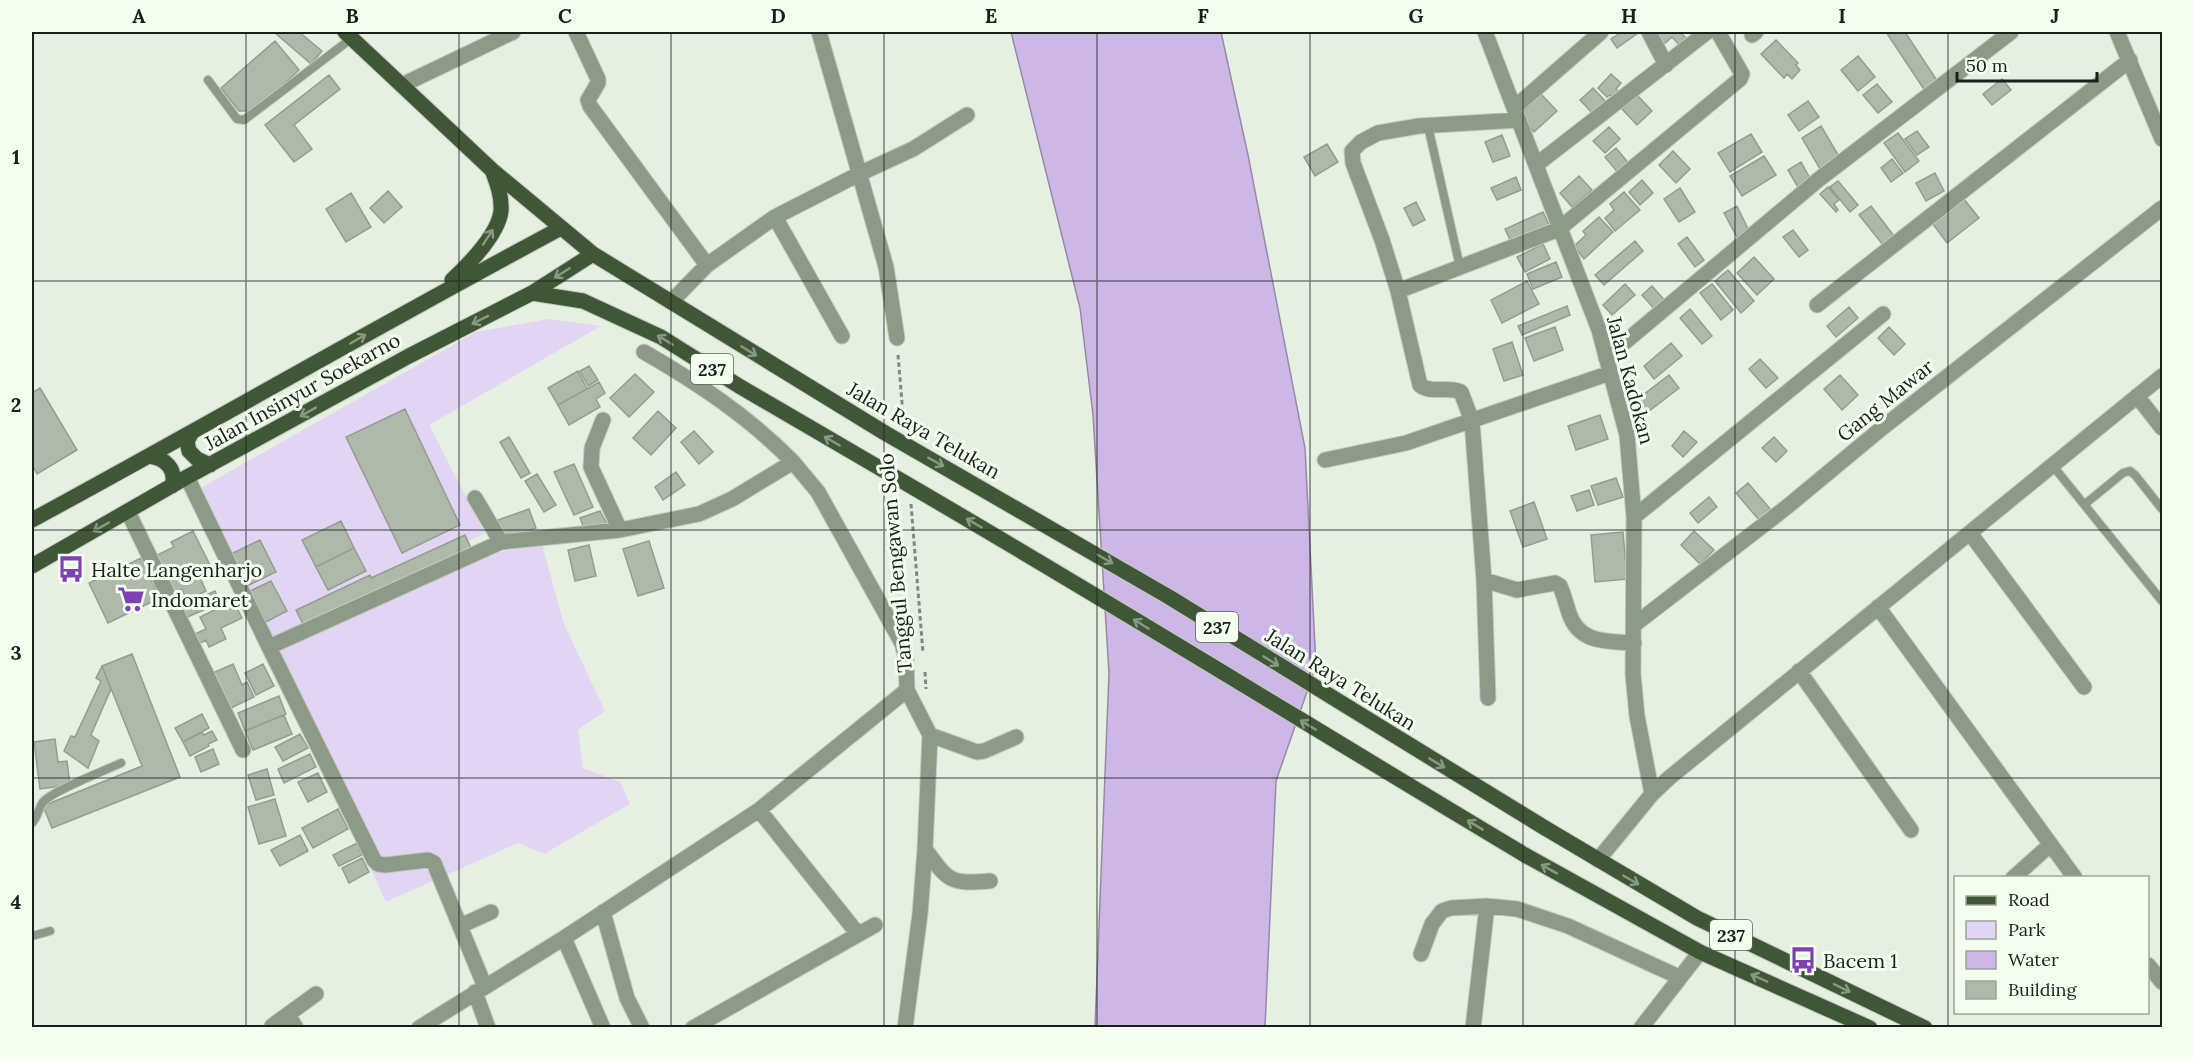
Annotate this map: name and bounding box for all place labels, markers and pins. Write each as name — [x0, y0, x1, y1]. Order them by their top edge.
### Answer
bus stop icon: Halte Langenharjo — [56, 554, 86, 584]
place label: Halte Langenharjo — [91, 557, 262, 582]
supermarket icon: Indomaret — [116, 584, 146, 614]
place label: Indomaret — [151, 587, 249, 612]
bus stop icon: Bacem 1 — [1788, 945, 1818, 975]
place label: Bacem 1 — [1823, 948, 1898, 973]

